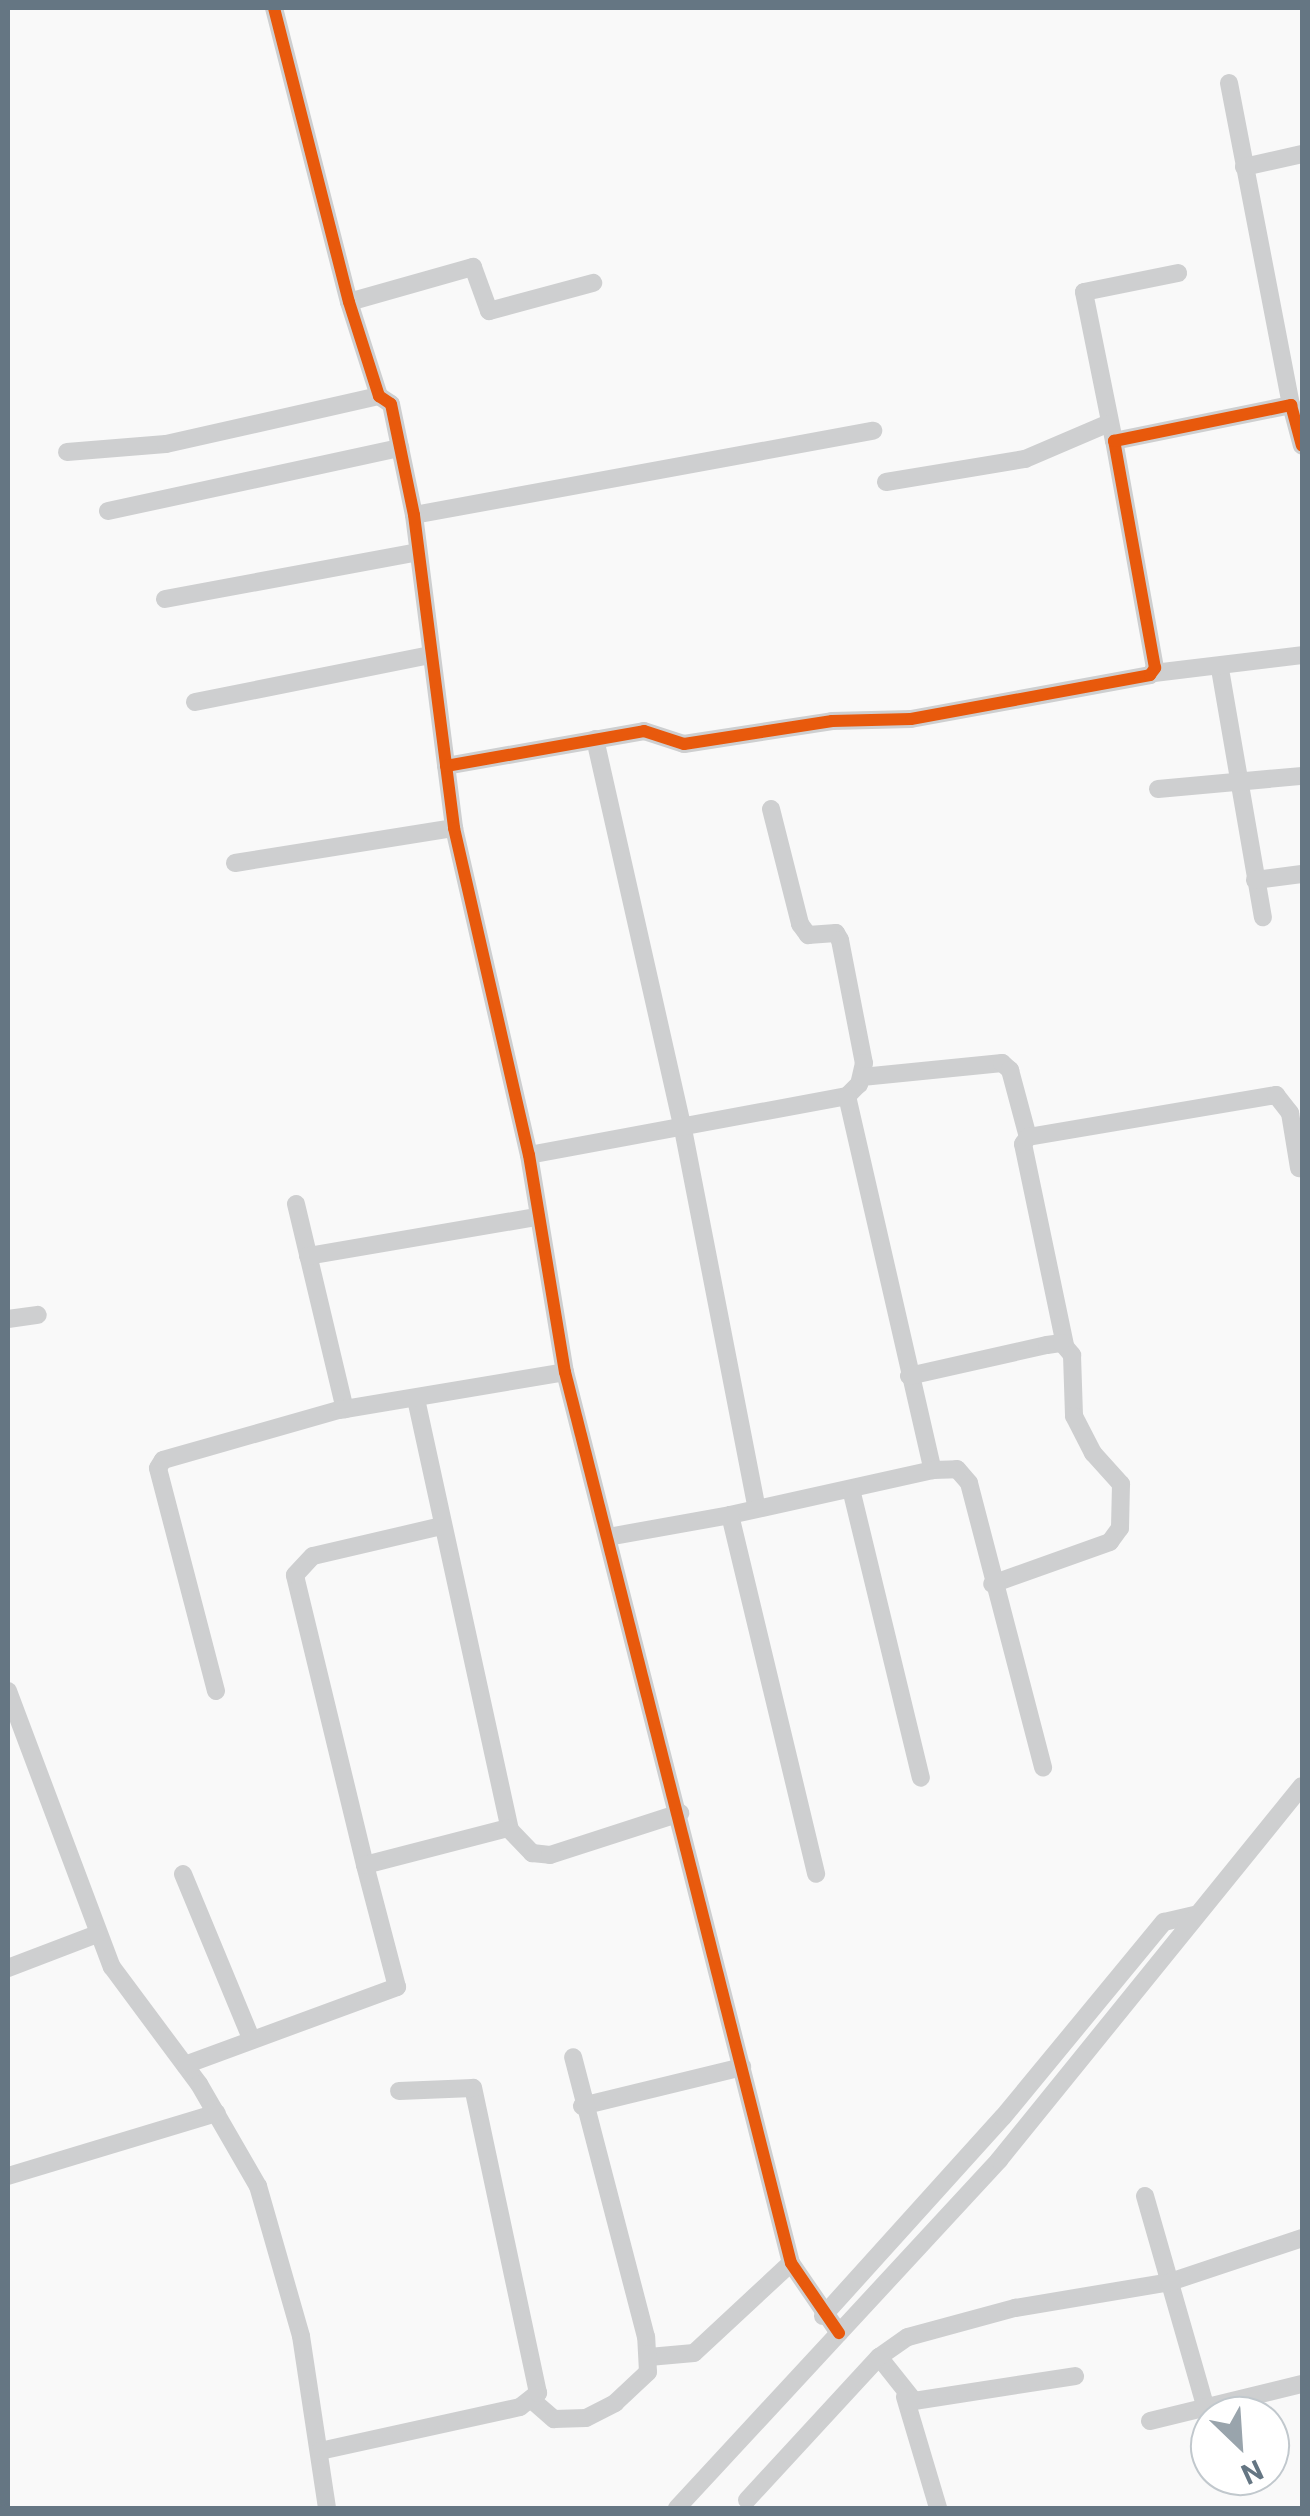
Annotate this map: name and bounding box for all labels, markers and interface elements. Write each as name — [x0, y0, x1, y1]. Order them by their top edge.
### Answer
north arrow — [1190, 2396, 1290, 2496]
text: N — [1236, 2453, 1268, 2491]

